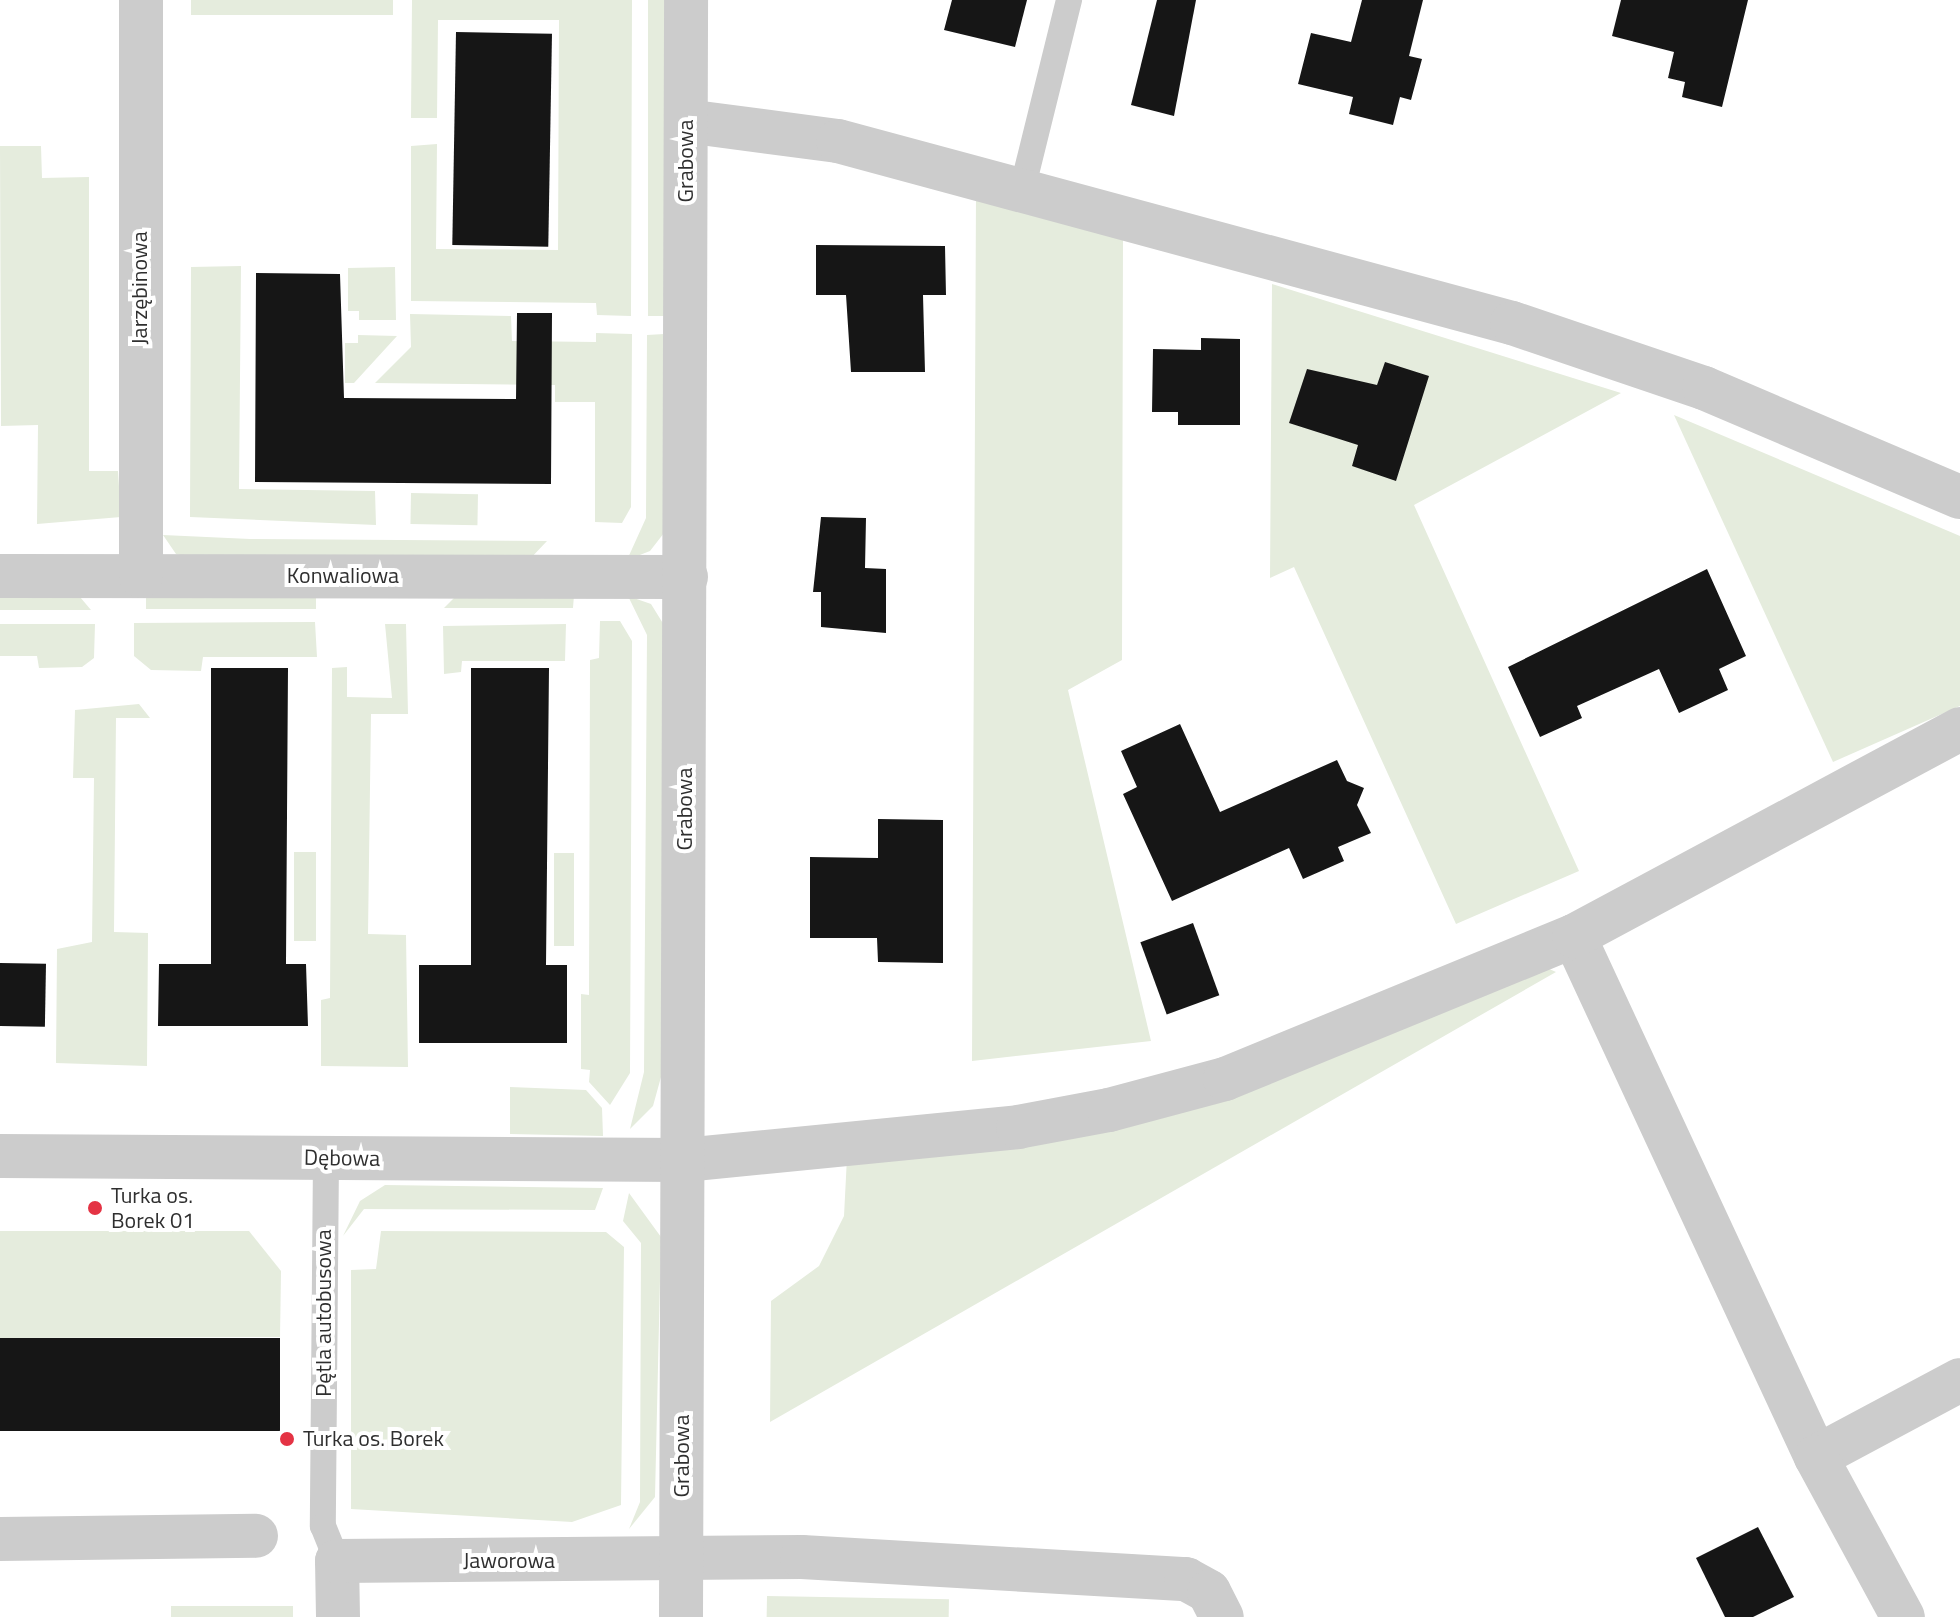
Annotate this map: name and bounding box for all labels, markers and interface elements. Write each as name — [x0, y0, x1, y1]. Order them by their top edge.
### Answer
street label: Grabowa — [673, 120, 699, 202]
street label: Jarzębinowa — [127, 231, 153, 345]
street label: Konwaliowa — [287, 563, 399, 589]
street label: Grabowa — [672, 768, 698, 850]
street label: Dębowa — [304, 1144, 380, 1172]
place label: Turka os. Borek 01 — [111, 1182, 195, 1234]
marker: Turka os. Borek 01 — [86, 1199, 104, 1217]
street label: Pętla autobusowa — [311, 1229, 337, 1397]
street label: Grabowa — [669, 1415, 695, 1497]
place label: Turka os. Borek — [303, 1426, 444, 1452]
marker: Turka os. Borek — [278, 1430, 296, 1448]
street label: Jaworowa — [463, 1548, 555, 1574]

